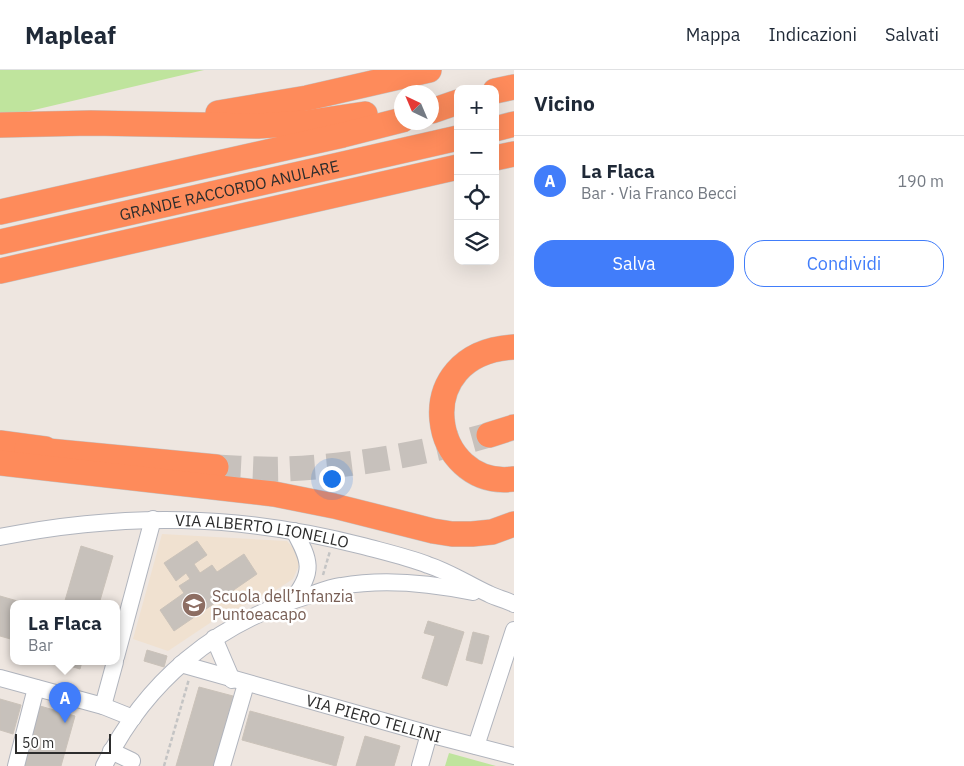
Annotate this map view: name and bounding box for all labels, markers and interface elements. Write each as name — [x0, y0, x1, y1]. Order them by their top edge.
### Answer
text: Mapleaf — [25, 19, 116, 51]
text: Mappa — [686, 23, 740, 46]
text: Indicazioni — [768, 23, 857, 46]
text: Salvati — [885, 23, 939, 46]
north arrow — [394, 85, 439, 130]
map controls — [454, 85, 499, 265]
button: + — [454, 85, 499, 130]
text: Vicino — [534, 89, 595, 117]
button: − — [454, 130, 499, 175]
street label: GRANDE RACCORDO ANULARE — [117, 155, 341, 225]
text: La Flaca — [581, 159, 655, 183]
text: A — [545, 171, 555, 191]
text: 190 m — [897, 171, 944, 191]
button: locate — [454, 175, 499, 220]
text: Bar · Via Franco Becci — [581, 183, 737, 203]
button: layers — [454, 220, 499, 265]
button: Salva — [534, 240, 734, 287]
button: Condividi — [744, 240, 944, 287]
your location — [319, 466, 345, 492]
street label: VIA ALBERTO LIONELLO — [175, 510, 351, 552]
place label: Scuola dell’Infanzia Puntoeacapo — [212, 586, 354, 624]
school or university icon: Scuola dell’Infanzia Puntoeacapo — [181, 592, 207, 618]
popup — [10, 600, 120, 665]
text: La Flaca — [28, 611, 102, 635]
text: Bar — [28, 635, 53, 655]
pin: A — [49, 682, 81, 723]
street label: VIA PIERO TELLINI — [304, 690, 443, 747]
scale bar — [15, 731, 111, 754]
text: 50 m — [22, 734, 54, 752]

